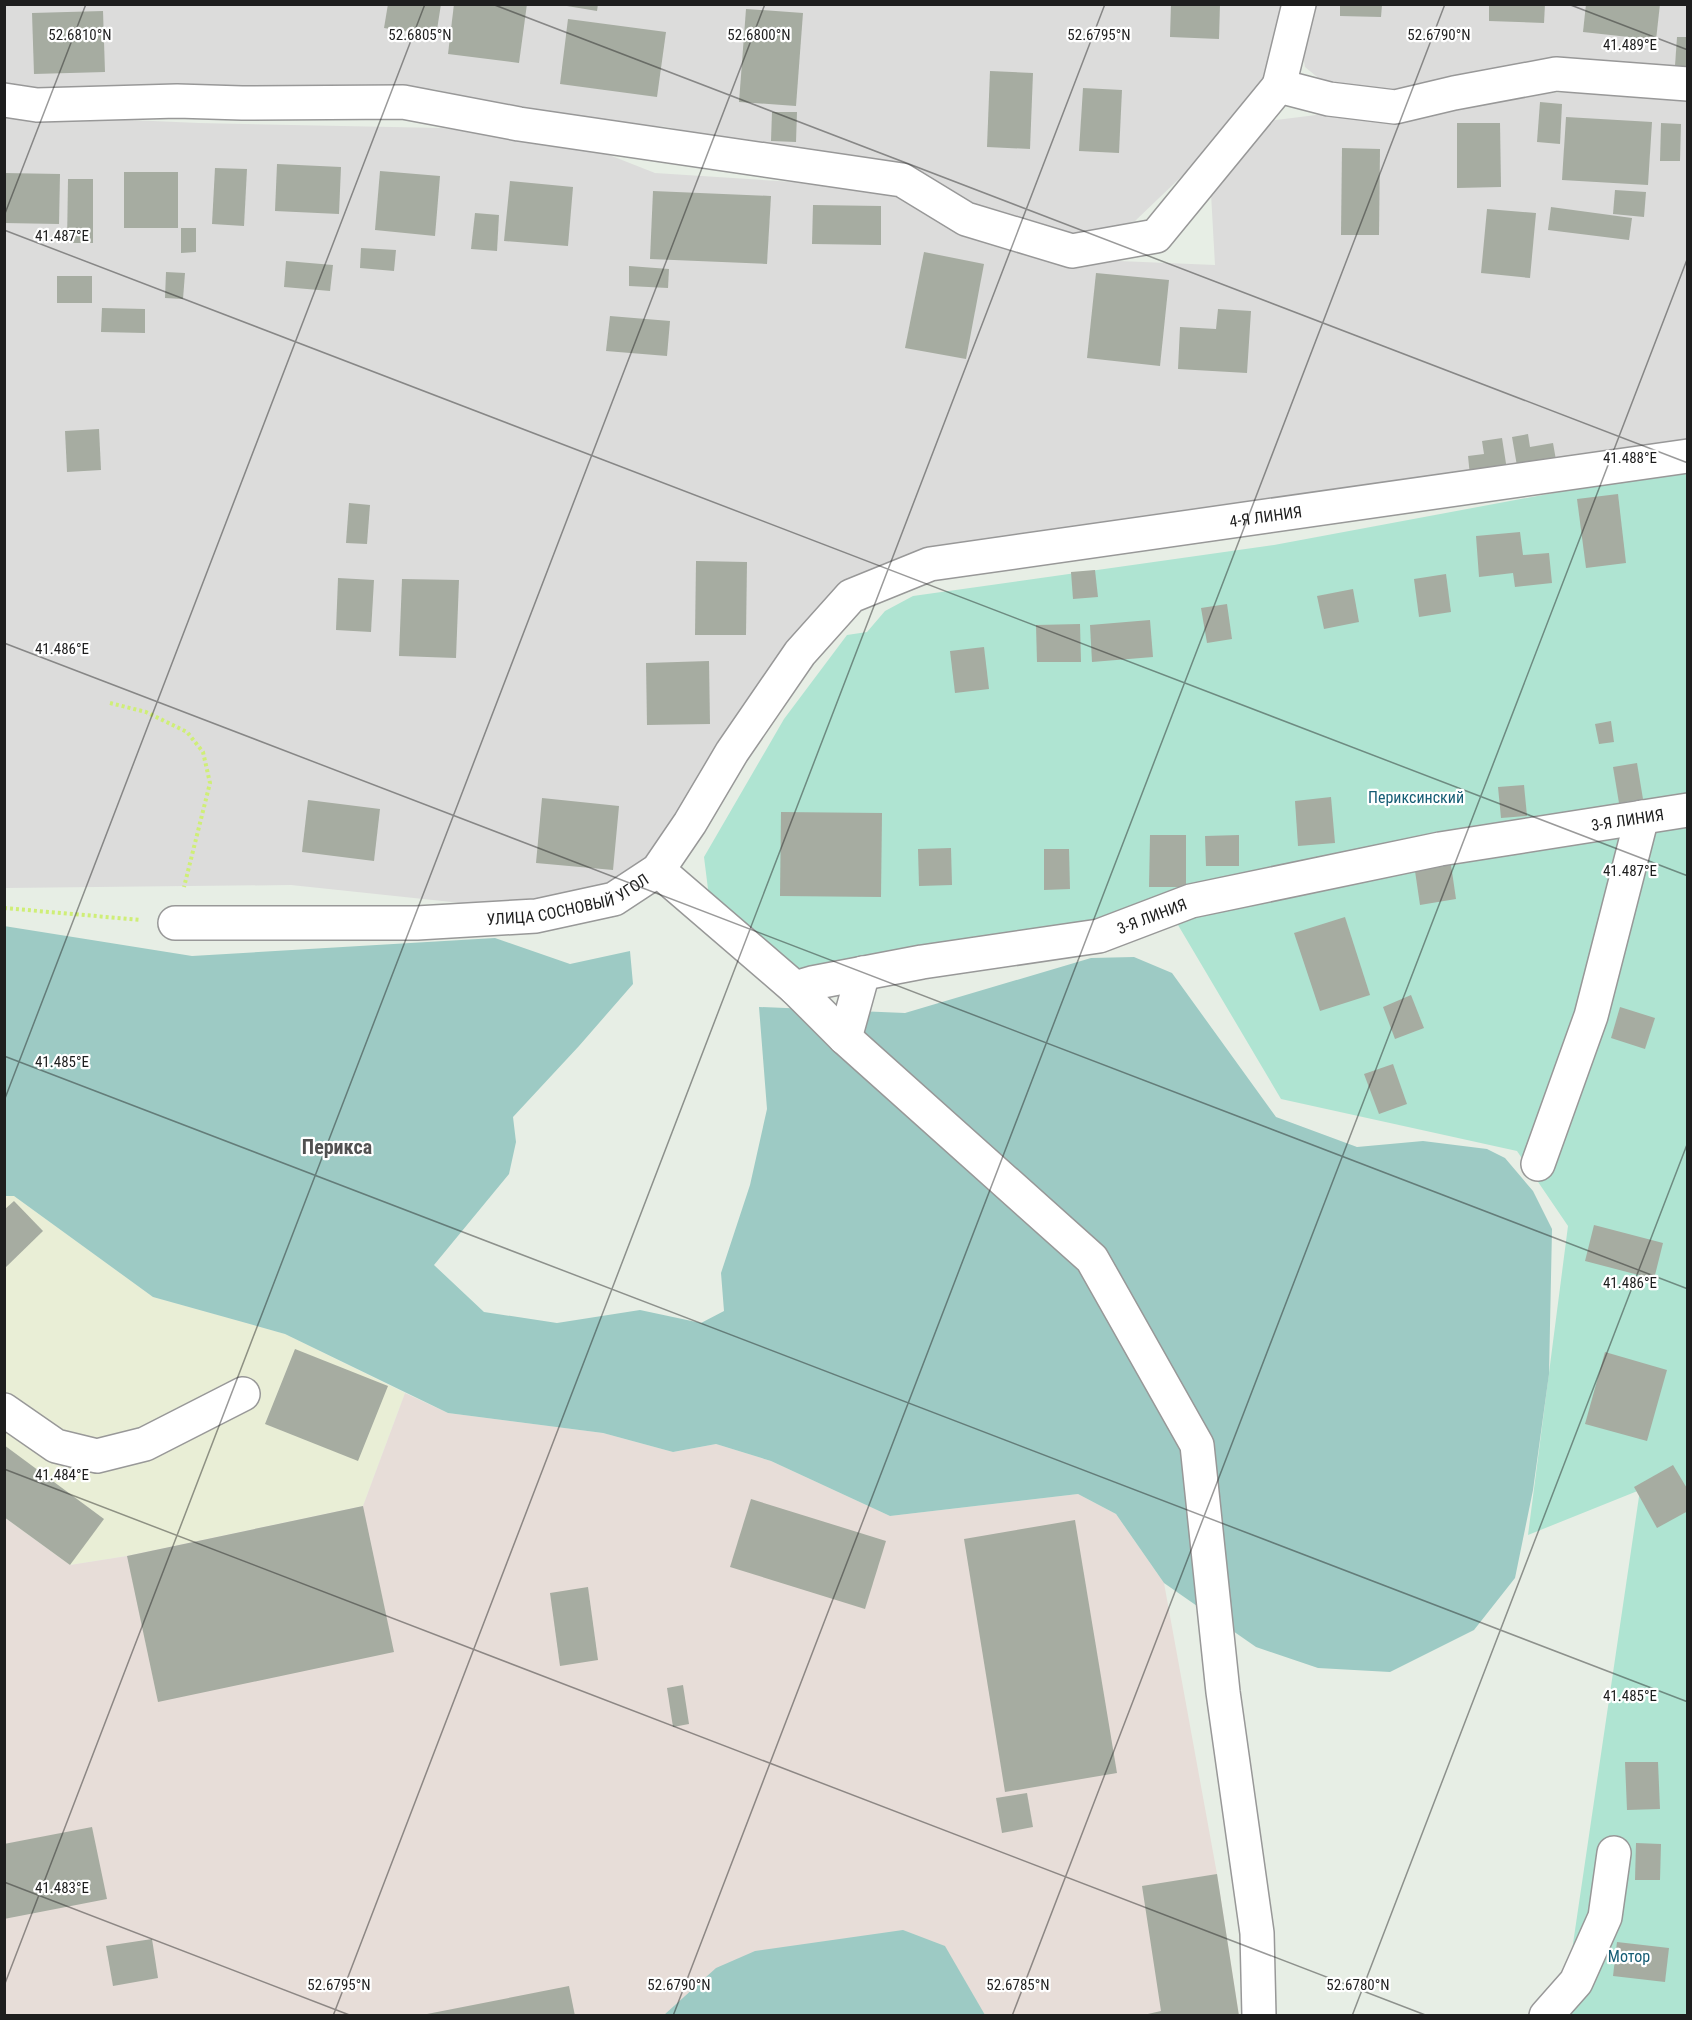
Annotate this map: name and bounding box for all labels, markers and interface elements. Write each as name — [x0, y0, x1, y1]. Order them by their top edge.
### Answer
text: 52.6810°N — [48, 26, 112, 44]
text: 52.6805°N — [388, 26, 452, 44]
text: 52.6800°N — [727, 26, 791, 44]
text: 52.6795°N — [1067, 26, 1131, 44]
text: 52.6790°N — [1407, 26, 1471, 44]
text: 41.489°E — [1603, 36, 1657, 54]
text: 41.487°E — [35, 227, 89, 245]
text: 41.488°E — [1603, 449, 1657, 467]
street label: 4-Я ЛИНИЯ — [1228, 502, 1303, 531]
text: 41.486°E — [35, 640, 89, 658]
park label: Периксинский — [1368, 788, 1464, 807]
street label: 3-Я ЛИНИЯ — [1590, 804, 1665, 835]
text: 41.487°E — [1603, 862, 1657, 880]
street label: УЛИЦА СОСНОВЫЙ УГОЛ — [486, 870, 652, 928]
street label: 3-Я ЛИНИЯ — [1114, 894, 1189, 938]
text: 41.485°E — [35, 1053, 89, 1071]
district label: Перикса — [302, 1135, 372, 1159]
text: 41.486°E — [1603, 1274, 1657, 1292]
text: 41.484°E — [35, 1466, 89, 1484]
text: 41.485°E — [1603, 1687, 1657, 1705]
text: 41.483°E — [35, 1879, 89, 1897]
park label: Мотор — [1608, 1947, 1650, 1966]
text: 52.6795°N — [307, 1976, 371, 1994]
text: 52.6790°N — [647, 1976, 711, 1994]
text: 52.6785°N — [986, 1976, 1050, 1994]
text: 52.6780°N — [1326, 1976, 1390, 1994]

